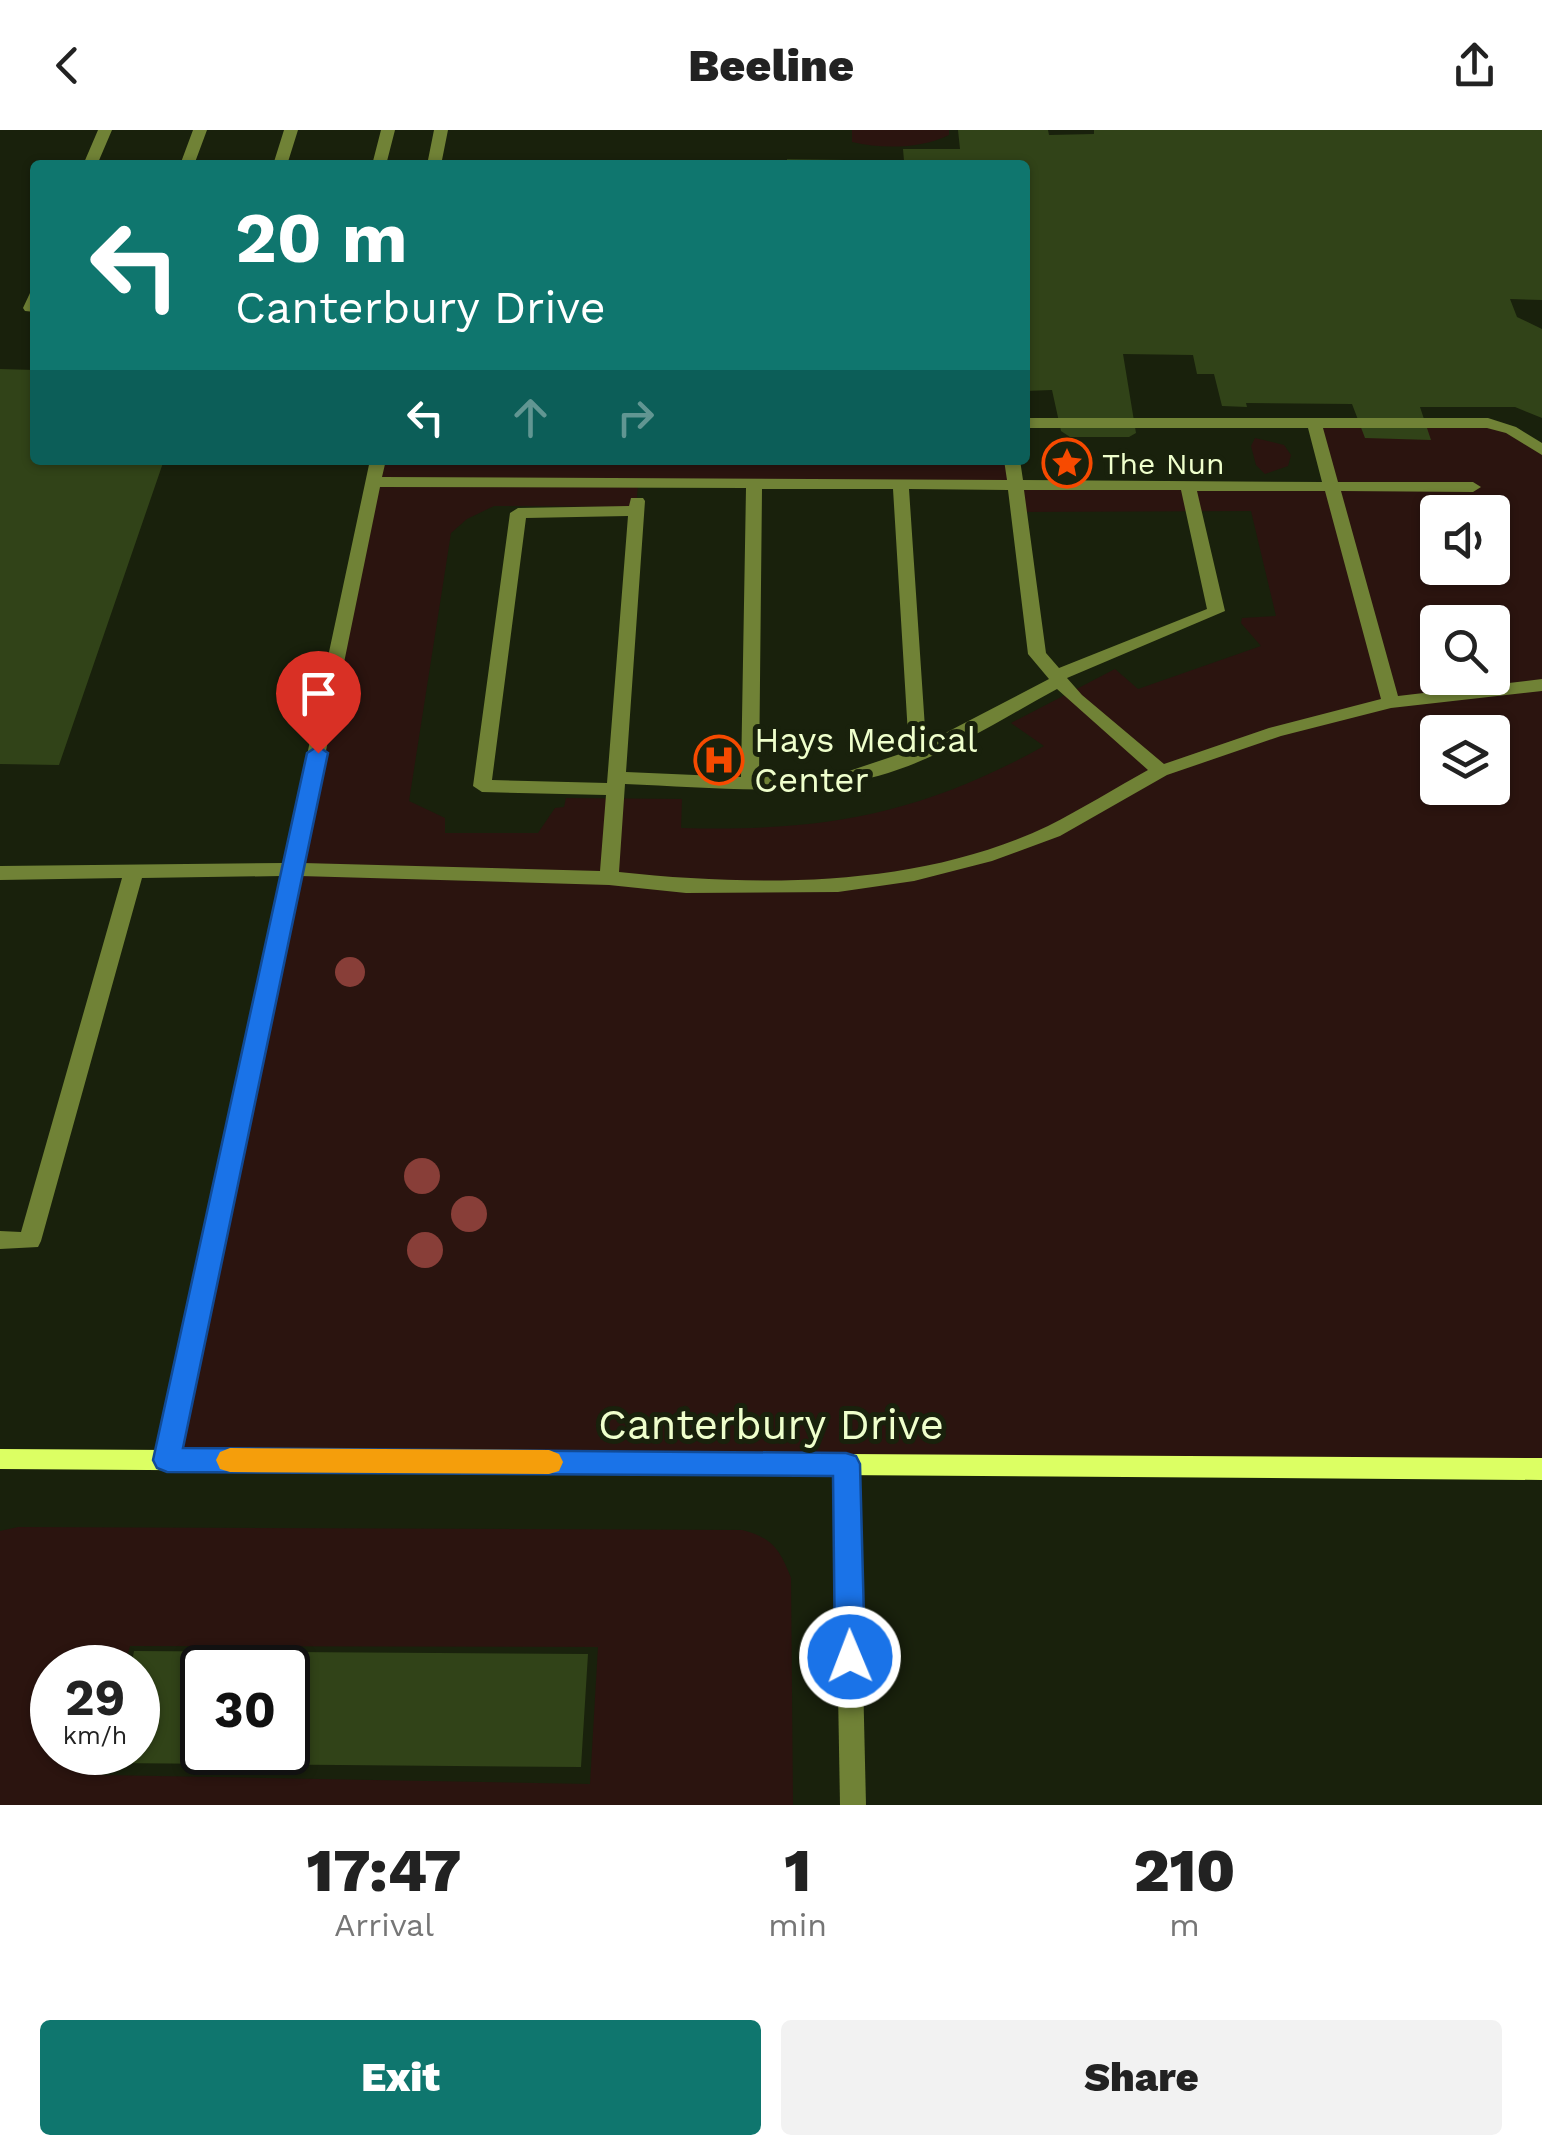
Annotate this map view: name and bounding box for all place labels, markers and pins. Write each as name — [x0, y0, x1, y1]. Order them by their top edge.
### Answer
place icon: The Nun — [1041, 437, 1093, 489]
place label: The Nun — [1102, 446, 1225, 481]
pin — [276, 651, 361, 754]
place label: Hays Medical Center — [754, 719, 978, 801]
hospital icon: Hays Medical Center — [693, 734, 745, 786]

